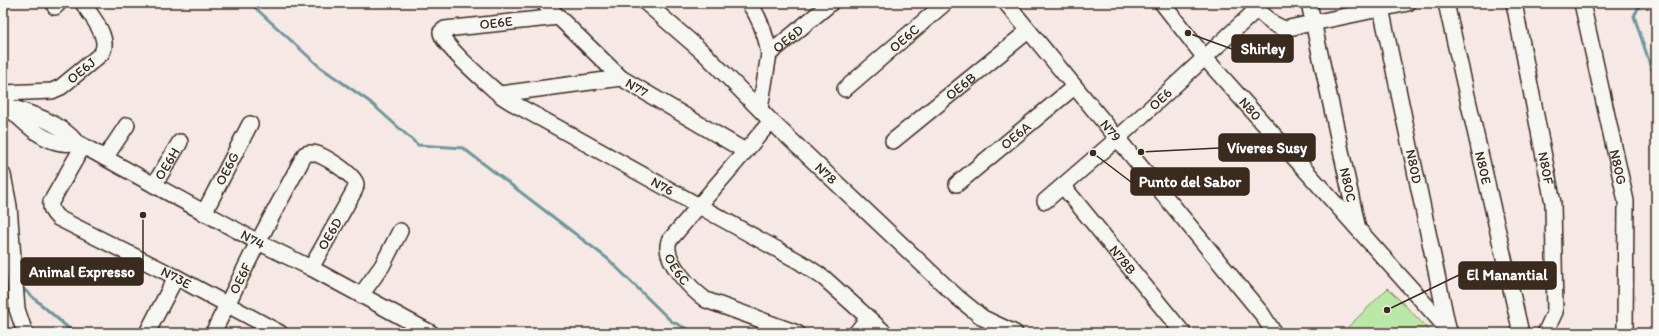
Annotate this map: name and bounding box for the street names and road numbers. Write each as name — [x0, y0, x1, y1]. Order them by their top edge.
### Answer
street label: OE6E — [479, 13, 514, 33]
street label: OE6C — [886, 20, 923, 56]
street label: OE6D — [769, 21, 807, 56]
street label: OE6J — [63, 53, 99, 87]
street label: OE6B — [942, 69, 979, 104]
street label: N77 — [623, 74, 651, 101]
street label: OE6 — [1145, 84, 1175, 114]
street label: N80 — [1236, 94, 1265, 124]
street label: N79 — [1097, 116, 1125, 145]
street label: OE6A — [997, 118, 1034, 153]
street label: OE6H — [151, 144, 183, 183]
street label: N80D — [1402, 148, 1426, 185]
street label: N80G — [1606, 148, 1631, 186]
street label: OE6G — [211, 149, 243, 188]
street label: N80E — [1471, 150, 1496, 186]
street label: N80F — [1535, 150, 1558, 186]
street label: N78 — [812, 159, 841, 188]
street label: N80C — [1336, 166, 1360, 204]
street label: N76 — [648, 173, 677, 199]
street label: OE6D — [314, 215, 346, 253]
street label: N74 — [238, 226, 268, 253]
street label: N78B — [1106, 241, 1140, 278]
street label: OE6C — [661, 251, 694, 289]
street label: OE6F — [225, 259, 255, 297]
street label: N73E — [158, 262, 195, 292]

